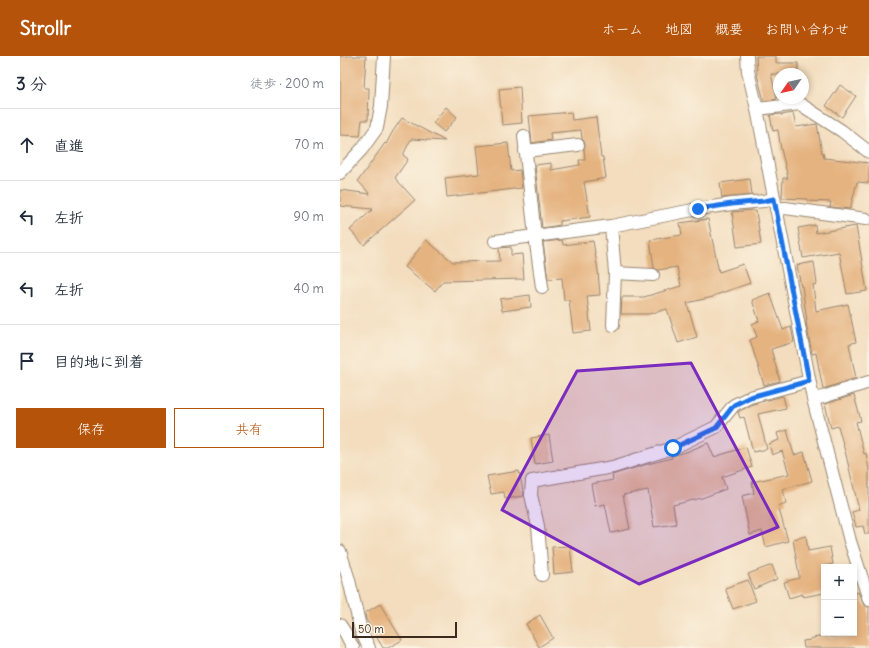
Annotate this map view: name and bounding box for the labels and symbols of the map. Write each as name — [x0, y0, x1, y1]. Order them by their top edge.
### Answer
north arrow — [773, 68, 809, 104]
route end — [689, 200, 707, 218]
route start — [664, 439, 682, 457]
scale bar — [352, 620, 457, 639]

